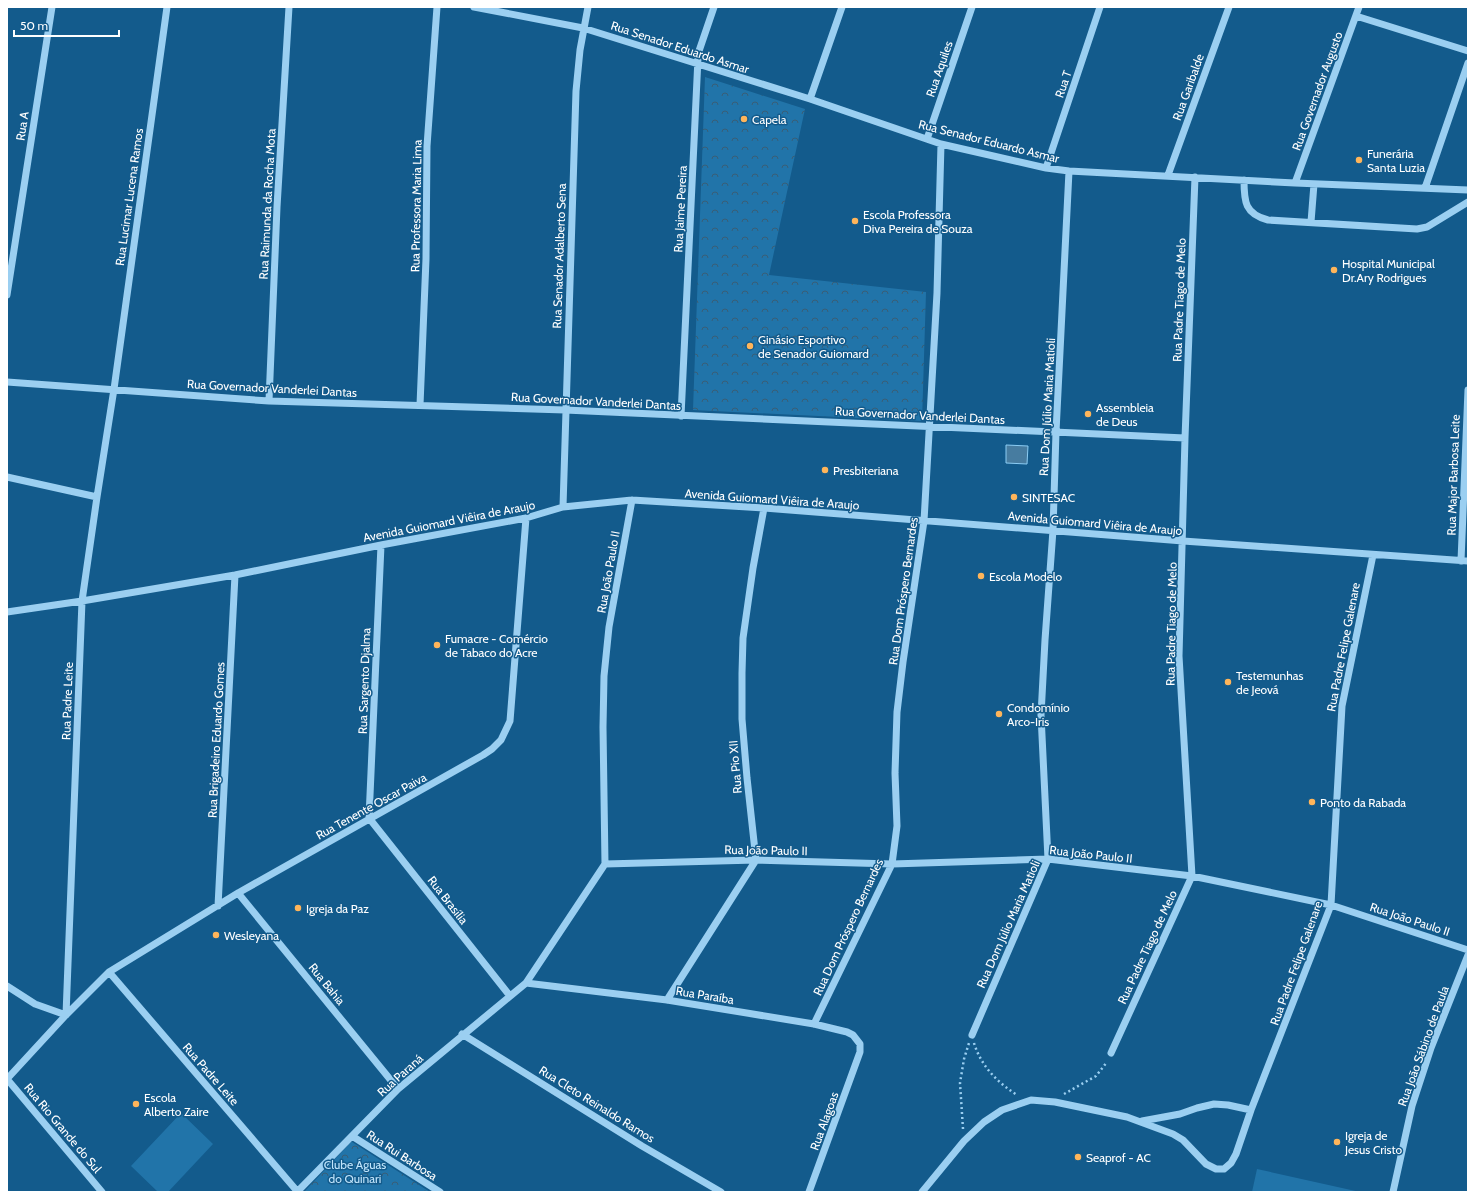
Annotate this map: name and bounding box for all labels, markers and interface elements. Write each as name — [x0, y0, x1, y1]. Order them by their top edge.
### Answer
scale bar — [14, 12, 119, 38]
text: 50 m — [20, 18, 48, 33]
street label: Rua Senador Eduardo Asmar — [609, 18, 751, 77]
street label: Rua Governador Augusto — [1288, 29, 1346, 153]
street label: Rua Aquiles — [922, 39, 956, 99]
street label: Rua Garibalde — [1169, 52, 1207, 122]
street label: Rua T — [1051, 68, 1075, 100]
street label: Rua A — [12, 110, 32, 142]
place label: Capela — [752, 112, 787, 127]
marker: Capela — [739, 114, 749, 124]
street label: Rua Senador Eduardo Asmar — [917, 116, 1061, 166]
street label: Rua Lucimar Lucena Ramos — [112, 127, 146, 267]
street label: Rua Raimunda da Rocha Mota — [256, 128, 278, 280]
street label: Rua Professora Maria Lima — [407, 139, 425, 272]
place label: Funerária Santa Luzia — [1367, 146, 1425, 175]
marker: Funerária Santa Luzia — [1354, 155, 1364, 165]
street label: Rua Jaime Pereira — [670, 165, 690, 253]
street label: Rua Senador Adalberto Sena — [549, 183, 569, 329]
place label: Escola Professora Diva Pereira de Souza — [863, 207, 973, 236]
marker: Escola Professora Diva Pereira de Souza — [850, 216, 860, 226]
street label: Rua Padre Tiago de Melo — [1169, 237, 1189, 362]
place label: Hospital Municipal Dr.Ary Rodrigues — [1342, 256, 1435, 285]
marker: Hospital Municipal Dr.Ary Rodrigues — [1329, 265, 1339, 275]
place label: Ginásio Esportivo de Senador Guiomard — [758, 332, 869, 361]
street label: Rua Dom Júlio Maria Matioli — [1036, 338, 1058, 476]
marker: Ginásio Esportivo de Senador Guiomard — [745, 341, 755, 351]
street label: Rua Governador Vanderlei Dantas — [187, 376, 357, 400]
street label: Rua Governador Vanderlei Dantas — [511, 389, 681, 413]
place label: Assembleia de Deus — [1096, 400, 1154, 429]
street label: Rua Governador Vanderlei Dantas — [835, 403, 1005, 427]
marker: Assembleia de Deus — [1083, 409, 1093, 419]
street label: Rua Major Barbosa Leite — [1443, 414, 1463, 536]
place label: Presbiteriana — [833, 463, 899, 478]
marker: Presbiteriana — [820, 465, 830, 475]
street label: Avenida Guiomard Viêira de Araujo — [684, 485, 860, 513]
place label: SINTESAC — [1022, 490, 1075, 505]
marker: SINTESAC — [1009, 492, 1019, 502]
street label: Avenida Guiomard Viêira de Araujo — [362, 497, 537, 545]
street label: Avenida Guiomard Viêira de Araujo — [1007, 508, 1183, 538]
street label: Rua Dom Próspero Bernardes — [885, 516, 921, 666]
street label: Rua João Paulo II — [593, 530, 623, 614]
street label: Rua Padre Tiago de Melo — [1162, 562, 1180, 686]
place label: Escola Modelo — [989, 569, 1063, 584]
marker: Escola Modelo — [976, 571, 986, 581]
street label: Rua Padre Felipe Galenare — [1323, 581, 1363, 713]
street label: Rua Sargento Djalma — [355, 627, 373, 734]
place label: Fumacre - Comércio de Tabaco do Acre — [445, 631, 548, 660]
marker: Fumacre - Comércio de Tabaco do Acre — [432, 640, 442, 650]
street label: Rua Padre Leite — [58, 662, 76, 740]
street label: Rua Brigadeiro Eduardo Gomes — [204, 662, 228, 818]
place label: Testemunhas de Jeová — [1236, 668, 1303, 697]
marker: Testemunhas de Jeová — [1223, 677, 1233, 687]
place label: Condomínio Arco-Iris — [1007, 700, 1070, 729]
marker: Condomínio Arco-Iris — [994, 709, 1004, 719]
street label: Rua Pio XII — [725, 740, 745, 794]
street label: Rua Tenente Oscar Paiva — [313, 769, 429, 843]
place label: Ponto da Rabada — [1320, 795, 1406, 810]
marker: Ponto da Rabada — [1307, 797, 1317, 807]
street label: Rua João Paulo II — [724, 842, 808, 858]
street label: Rua João Paulo II — [1049, 842, 1133, 866]
street label: Rua Dom Próspero Bernardes — [810, 856, 886, 998]
street label: Rua Dom Júlio Maria Matioli — [973, 858, 1043, 990]
street label: Rua Brasília — [425, 873, 472, 927]
street label: Rua Padre Tiago de Melo — [1114, 887, 1180, 1006]
street label: Rua Padre Felipe Galenare — [1267, 899, 1325, 1027]
street label: Rua João Paulo II — [1368, 899, 1452, 939]
place label: Igreja da Paz — [306, 901, 369, 916]
marker: Igreja da Paz — [293, 903, 303, 913]
place label: Wesleyana — [224, 928, 279, 943]
marker: Wesleyana — [211, 930, 221, 940]
street label: Rua Bahia — [306, 960, 349, 1008]
street label: Rua Paraíba — [675, 983, 735, 1007]
street label: Rua João Sábino de Paula — [1394, 983, 1452, 1108]
street label: Rua Padre Leite — [180, 1040, 242, 1108]
street label: Rua Paraná — [374, 1050, 426, 1099]
street label: Rua Cleto Reinaldo Ramos — [536, 1062, 658, 1146]
street label: Rua Rio Grande do Sul — [21, 1080, 105, 1176]
place label: Escola Alberto Zaire — [144, 1090, 209, 1119]
street label: Rua Alagoas — [807, 1090, 841, 1152]
marker: Escola Alberto Zaire — [131, 1099, 141, 1109]
street label: Rua Rui Barbosa — [364, 1127, 440, 1184]
place label: Igreja de Jesus Cristo — [1344, 1128, 1403, 1157]
marker: Igreja de Jesus Cristo — [1332, 1137, 1342, 1147]
place label: Seaprof - AC — [1086, 1150, 1151, 1165]
marker: Seaprof - AC — [1073, 1152, 1083, 1162]
park label: Clube Águas do Quinari — [324, 1157, 386, 1186]

